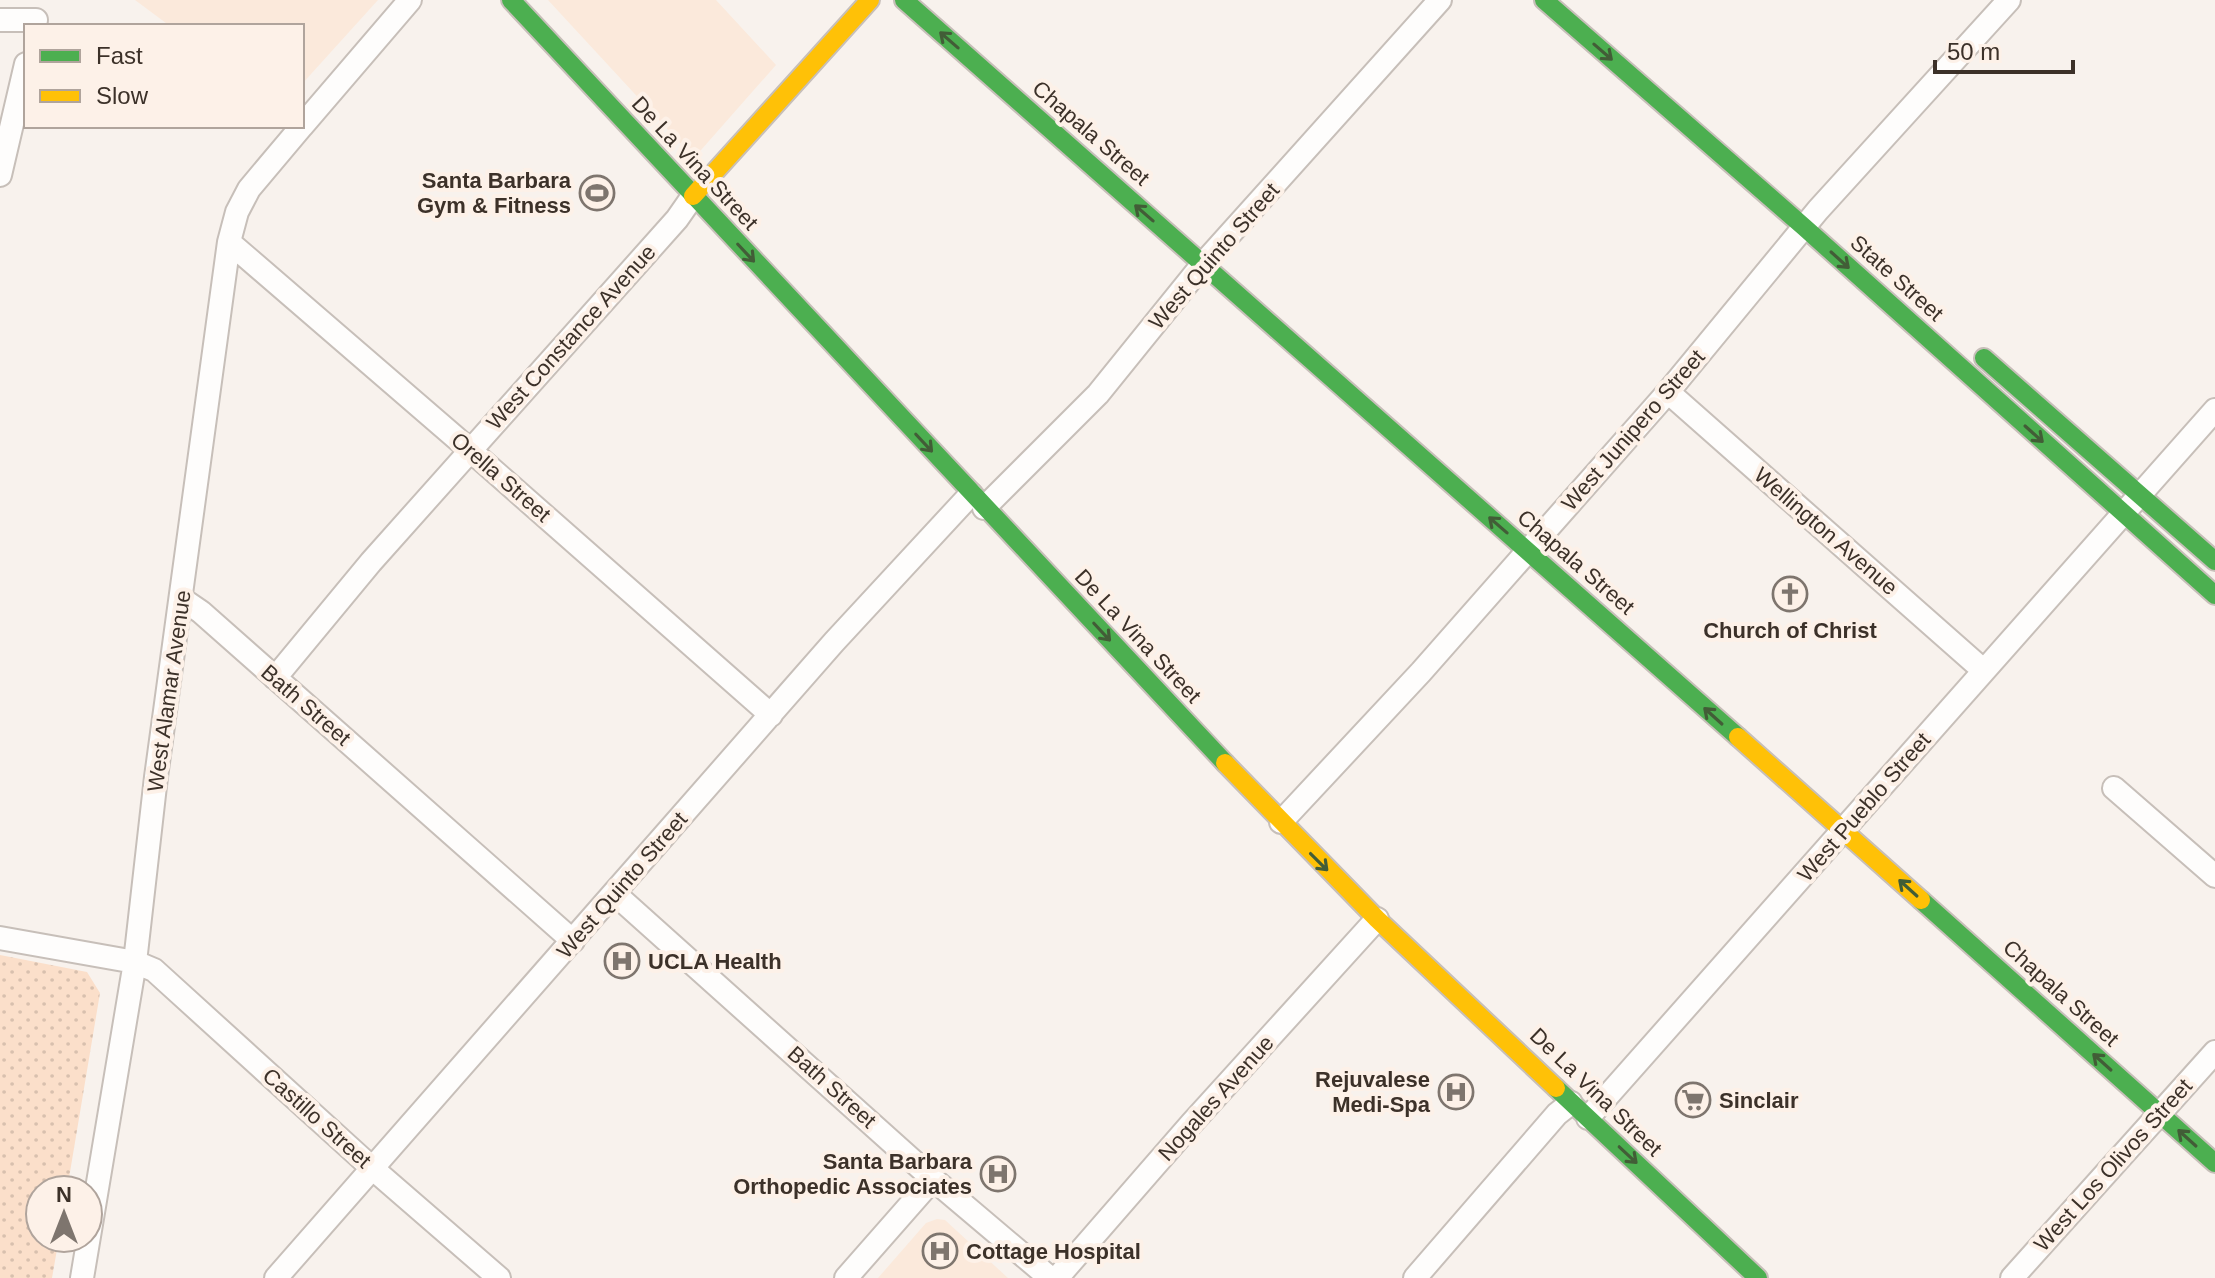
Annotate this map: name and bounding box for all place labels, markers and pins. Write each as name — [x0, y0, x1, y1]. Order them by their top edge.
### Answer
place label: Santa Barbara Gym & Fitness — [417, 168, 572, 218]
sports icon: Santa Barbara Gym & Fitness — [578, 174, 616, 212]
church icon: Church of Christ — [1771, 575, 1809, 613]
place label: Church of Christ — [1703, 618, 1877, 643]
hospital icon: UCLA Health — [603, 942, 641, 980]
place label: UCLA Health — [648, 949, 782, 974]
place label: Rejuvalese Medi-Spa — [1315, 1067, 1431, 1117]
hospital icon: Rejuvalese Medi-Spa — [1437, 1073, 1475, 1111]
supermarket icon: Sinclair — [1674, 1081, 1712, 1119]
place label: Sinclair — [1719, 1088, 1799, 1113]
place label: Santa Barbara Orthopedic Associates — [733, 1149, 973, 1199]
hospital icon: Santa Barbara Orthopedic Associates — [979, 1155, 1017, 1193]
hospital icon: Cottage Hospital — [921, 1232, 959, 1270]
place label: Cottage Hospital — [966, 1239, 1141, 1264]

